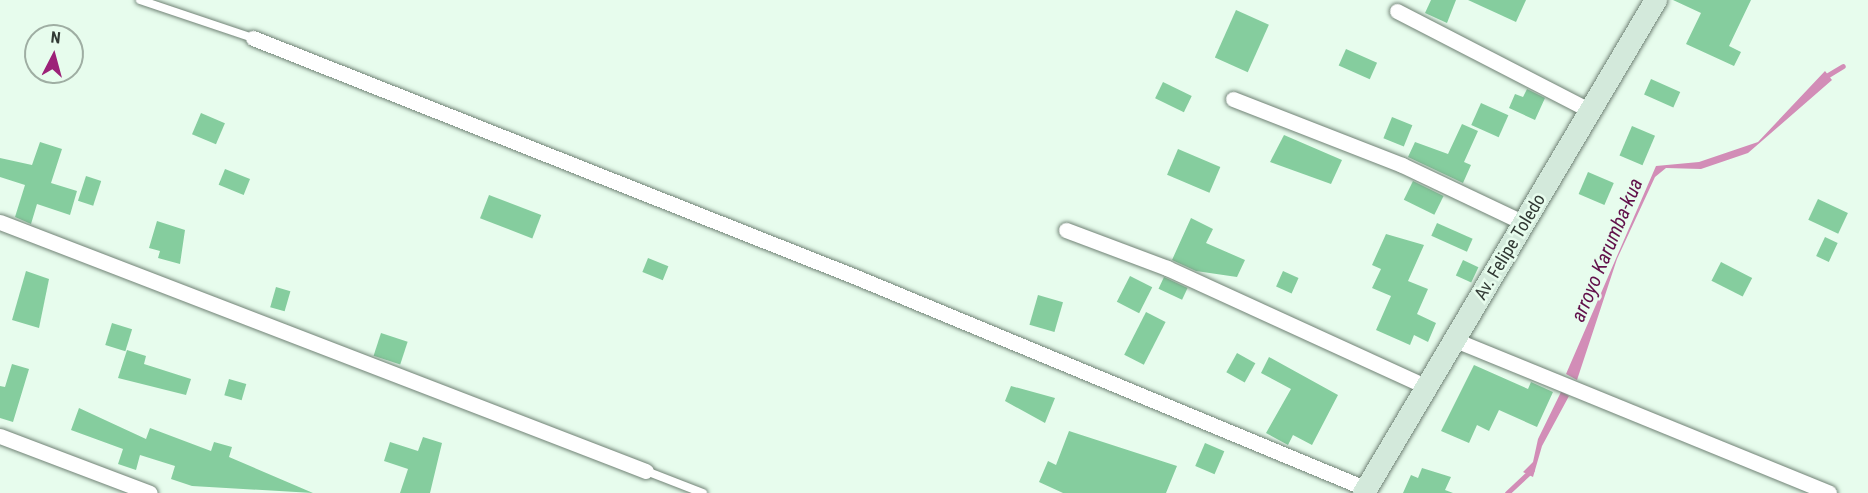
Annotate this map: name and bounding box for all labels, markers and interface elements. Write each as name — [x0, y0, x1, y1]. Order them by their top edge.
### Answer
north arrow — [24, 24, 84, 84]
text: N — [50, 28, 62, 48]
water label: arroyo Karumba-kua — [1566, 175, 1648, 325]
street label: Av. Felipe Toledo — [1470, 190, 1550, 304]

